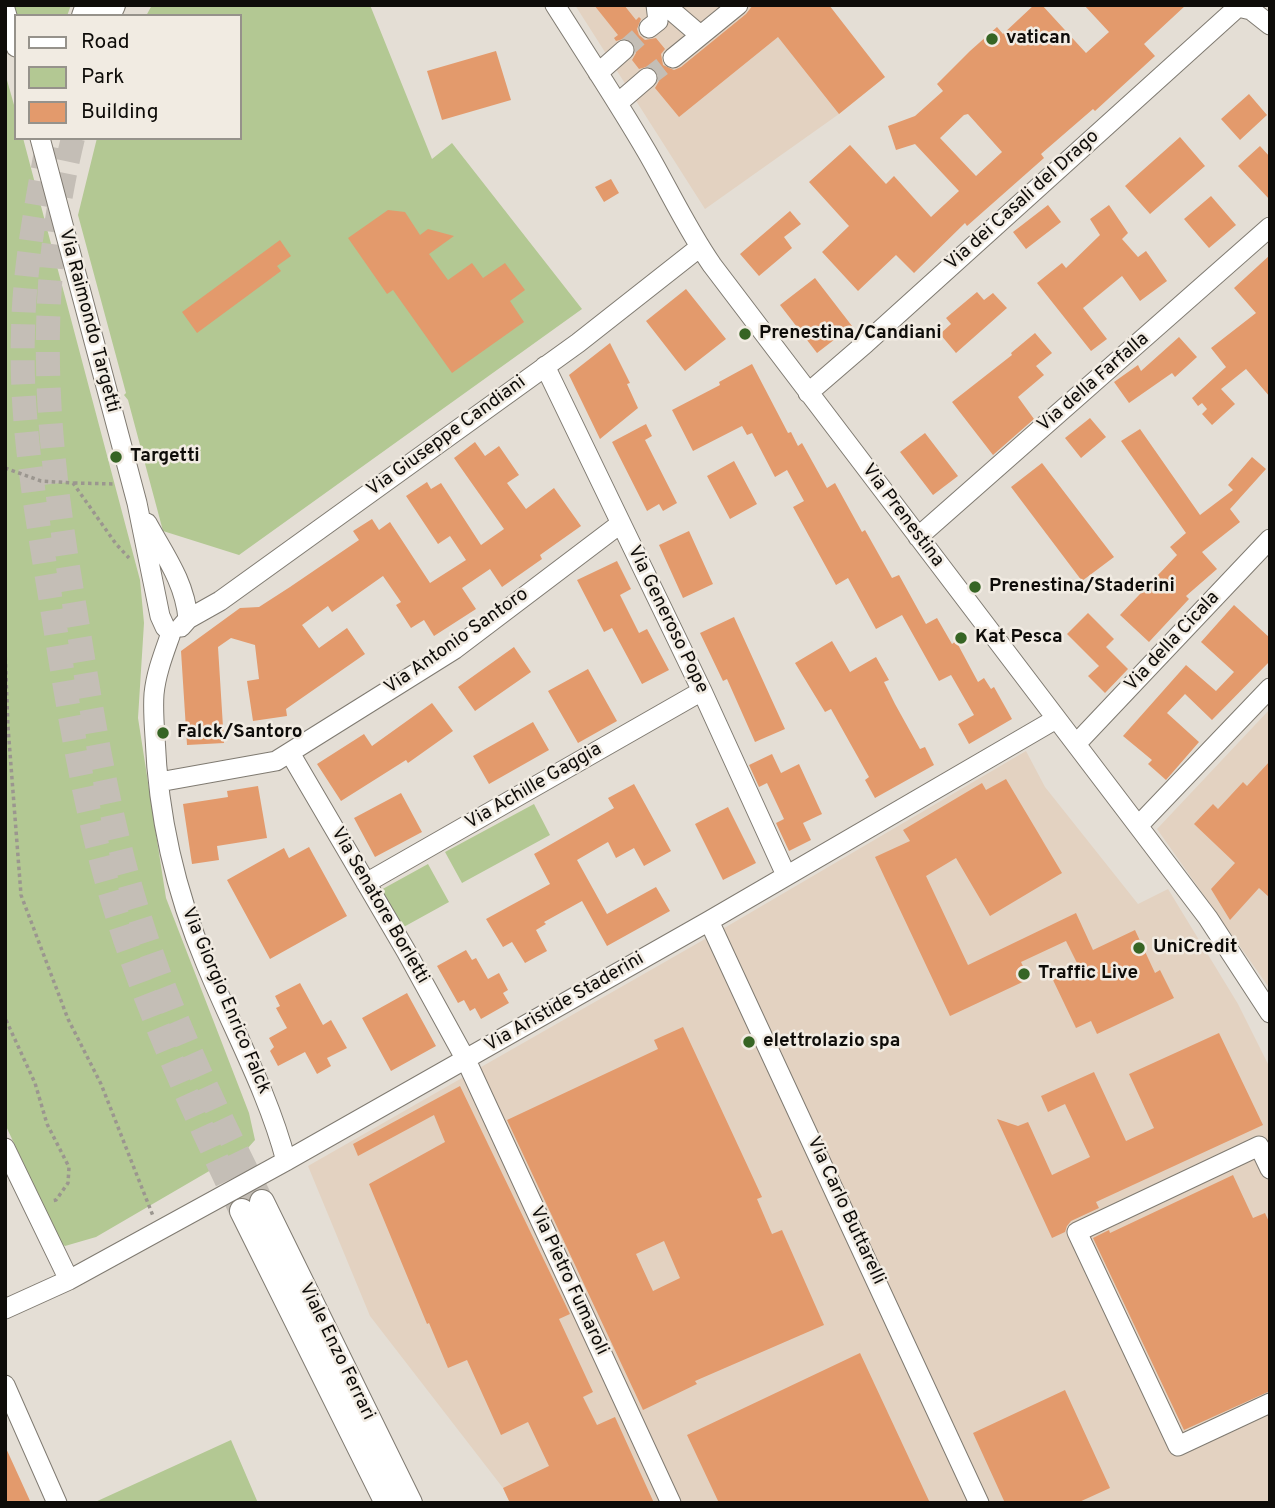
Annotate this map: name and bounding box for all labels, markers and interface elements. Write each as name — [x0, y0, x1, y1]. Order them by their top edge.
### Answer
legend — [14, 14, 242, 140]
place label: vatican — [1006, 28, 1071, 50]
text: Road — [81, 29, 130, 56]
marker: vatican — [984, 31, 1000, 47]
text: Park — [81, 64, 124, 91]
text: Building — [81, 99, 159, 126]
street label: Via dei Casali del Drago — [941, 126, 1105, 276]
street label: Via Raimondo Targetti — [53, 227, 123, 415]
place label: Prenestina/Candiani — [759, 323, 942, 345]
marker: Prenestina/Candiani — [737, 326, 753, 342]
street label: Via della Farfalla — [1034, 328, 1154, 438]
street label: Via Giuseppe Candiani — [363, 372, 531, 502]
place label: Targetti — [130, 446, 200, 468]
marker: Targetti — [108, 449, 124, 465]
street label: Via Prenestina — [856, 460, 948, 572]
street label: Via Generoso Pope — [621, 542, 713, 698]
place label: Prenestina/Staderini — [989, 576, 1175, 598]
marker: Prenestina/Staderini — [967, 579, 983, 595]
street label: Via Antonio Santoro — [381, 584, 533, 700]
street label: Via della Cicala — [1121, 587, 1225, 697]
place label: Kat Pesca — [975, 627, 1063, 649]
marker: Kat Pesca — [953, 630, 969, 646]
place label: Falck/Santoro — [177, 722, 302, 744]
marker: Falck/Santoro — [155, 725, 171, 741]
street label: Via Achille Gaggia — [462, 739, 606, 835]
street label: Via Senatore Borletti — [325, 824, 433, 988]
street label: Via Giorgio Enrico Falck — [175, 904, 275, 1098]
place label: UniCredit — [1153, 937, 1237, 959]
marker: UniCredit — [1131, 940, 1147, 956]
street label: Via Aristide Staderini — [482, 948, 648, 1058]
place label: Traffic Live — [1038, 963, 1138, 985]
marker: Traffic Live — [1016, 966, 1032, 982]
place label: elettrolazio spa — [763, 1031, 900, 1053]
marker: elettrolazio spa — [741, 1034, 757, 1050]
street label: Via Carlo Buttarelli — [801, 1133, 889, 1289]
street label: Via Pietro Fumaroli — [524, 1203, 612, 1359]
street label: Viale Enzo Ferrari — [293, 1280, 379, 1424]

